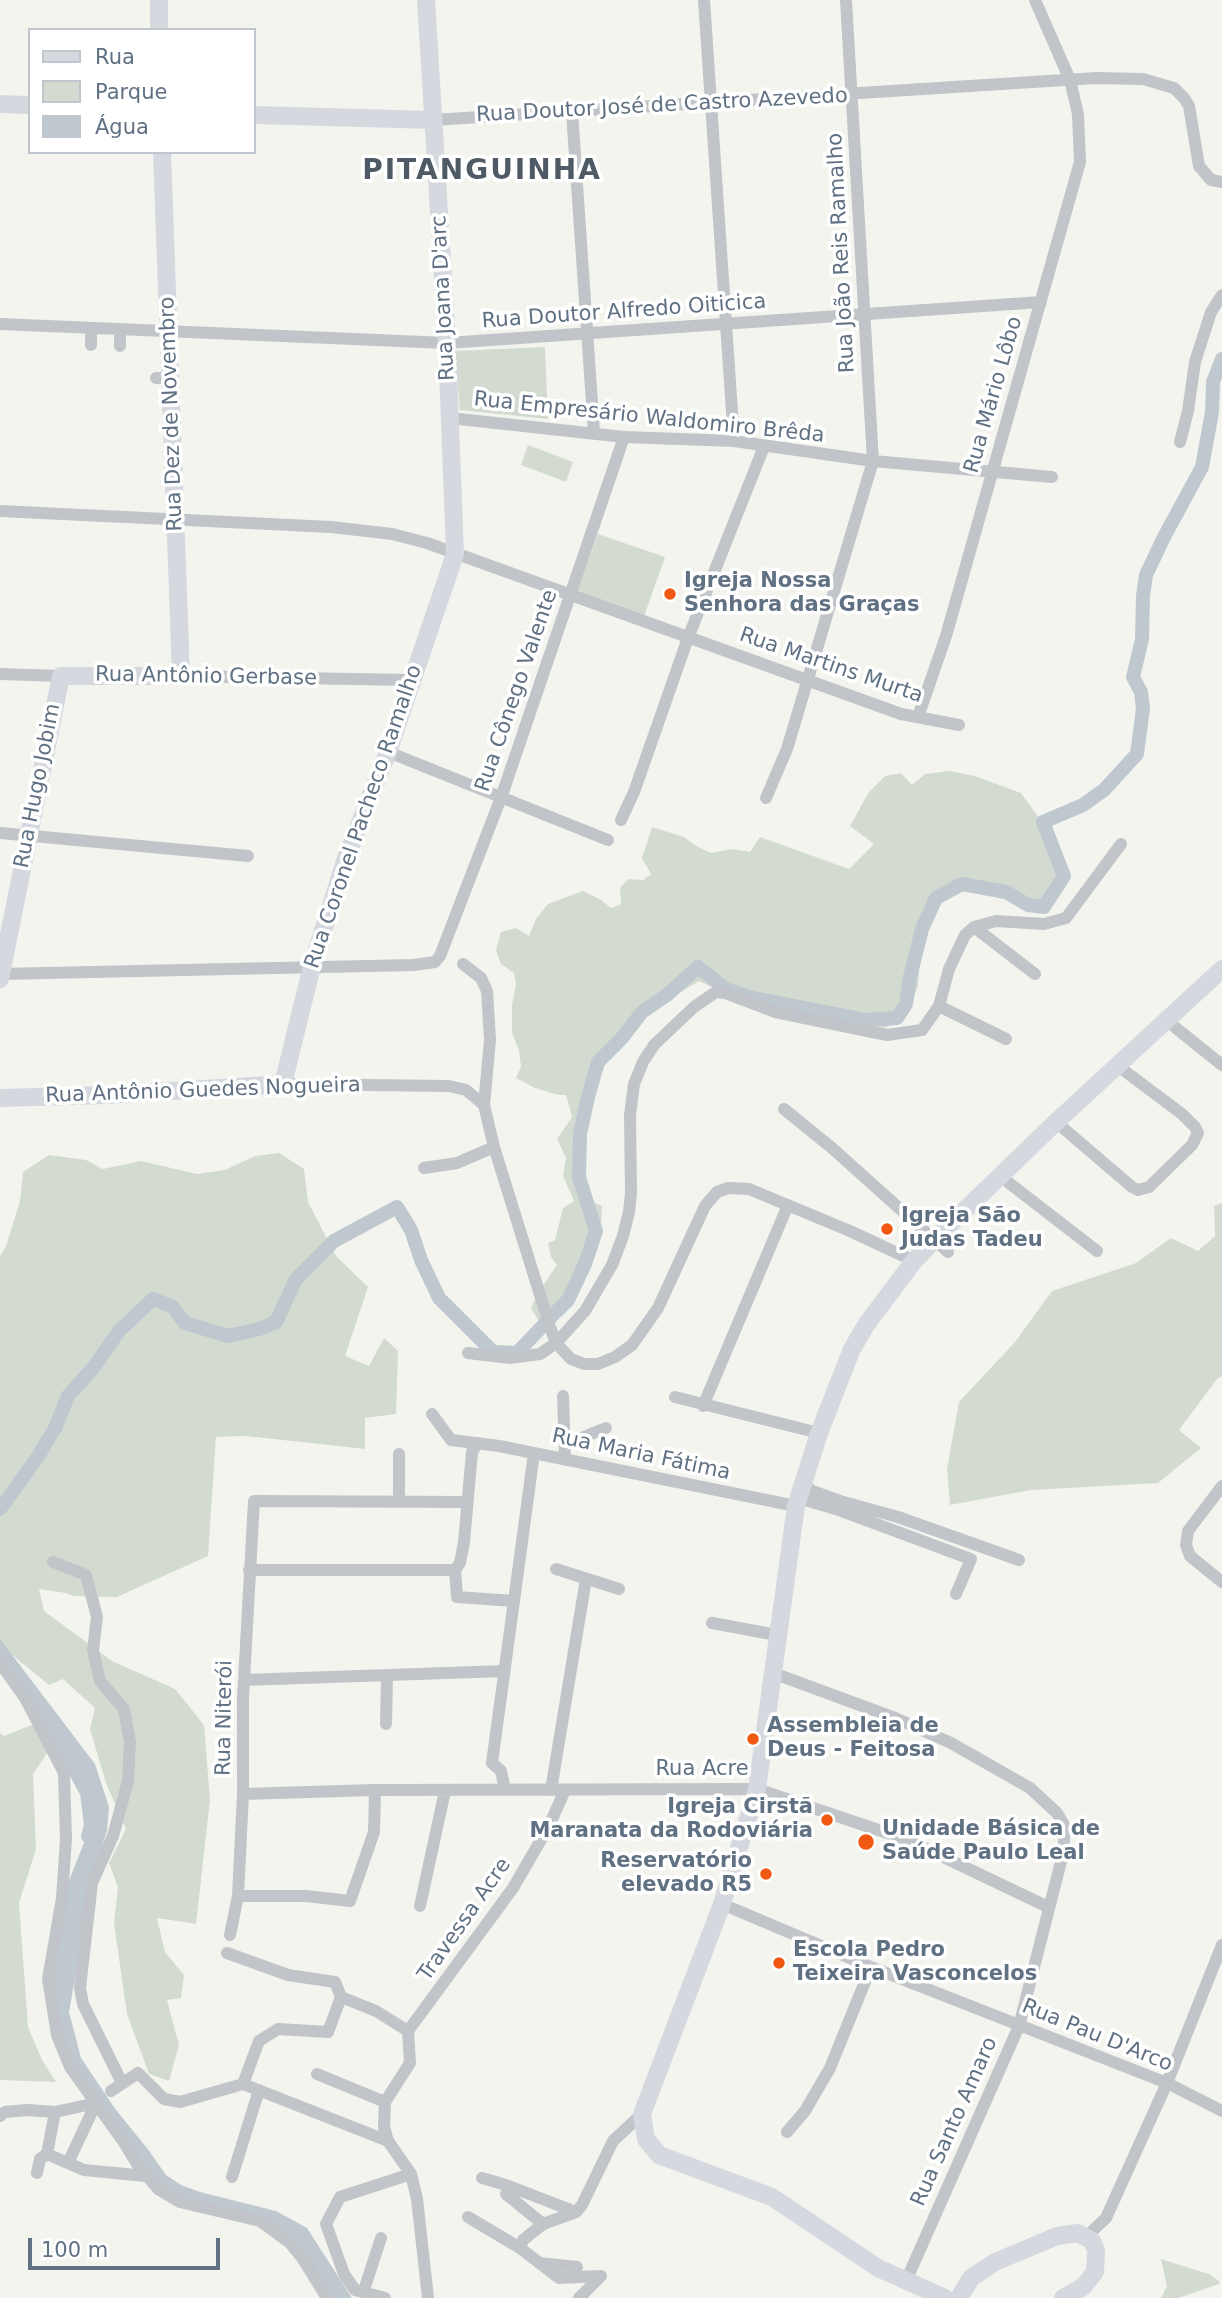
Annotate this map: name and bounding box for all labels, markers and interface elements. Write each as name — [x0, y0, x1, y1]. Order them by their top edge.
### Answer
legend — [28, 28, 256, 154]
text: Rua — [95, 45, 135, 69]
text: Parque — [95, 80, 167, 104]
street label: Rua Doutor José de Castro Azevedo — [476, 84, 848, 128]
text: Água — [95, 115, 149, 139]
street label: Rua João Reis Ramalho — [823, 132, 861, 374]
district label: PITANGUINHA — [364, 155, 600, 189]
street label: Rua Joana D'arc — [427, 215, 461, 381]
street label: Rua Doutor Alfredo Oiticica — [481, 289, 767, 335]
street label: Rua Dez de Novembro — [155, 296, 189, 532]
street label: Rua Mário Lôbo — [960, 314, 1028, 476]
street label: Rua Empresário Waldomiro Brêda — [472, 387, 826, 449]
place label: Igreja Nossa Senhora das Graças — [684, 569, 919, 619]
marker: Igreja Nossa Senhora das Graças — [662, 586, 678, 602]
street label: Rua Cônego Valente — [471, 587, 563, 795]
street label: Rua Martins Murta — [736, 623, 926, 709]
street label: Rua Antônio Gerbase — [95, 662, 317, 692]
street label: Rua Coronel Pacheco Ramalho — [300, 662, 428, 972]
street label: Rua Hugo Jobim — [10, 702, 66, 870]
street label: Rua Antônio Guedes Nogueira — [45, 1073, 361, 1109]
place label: Igreja São Judas Tadeu — [901, 1204, 1043, 1254]
marker: Igreja São Judas Tadeu — [879, 1221, 895, 1237]
street label: Rua Maria Fátima — [549, 1424, 733, 1486]
street label: Rua Niterói — [211, 1660, 239, 1776]
place label: Assembleia de Deus - Feitosa — [767, 1714, 939, 1764]
marker: Assembleia de Deus - Feitosa — [745, 1731, 761, 1747]
street label: Rua Acre — [655, 1757, 749, 1783]
place label: Igreja Cirstã Maranata da Rodoviária — [529, 1795, 813, 1845]
marker: Igreja Cirstã Maranata da Rodoviária — [819, 1812, 835, 1828]
place label: Unidade Básica de Saúde Paulo Leal — [882, 1817, 1100, 1867]
marker: Unidade Básica de Saúde Paulo Leal — [856, 1832, 876, 1852]
place label: Reservatório elevado R5 — [600, 1849, 752, 1899]
street label: Travessa Acre — [413, 1854, 517, 1986]
marker: Reservatório elevado R5 — [758, 1866, 774, 1882]
place label: Escola Pedro Teixeira Vasconcelos — [793, 1938, 1037, 1988]
marker: Escola Pedro Teixeira Vasconcelos — [771, 1955, 787, 1971]
street label: Rua Pau D'Arco — [1018, 1994, 1176, 2078]
street label: Rua Santo Amaro — [906, 2034, 1004, 2210]
scale bar — [32, 2224, 224, 2268]
text: 100 m — [41, 2238, 108, 2262]

